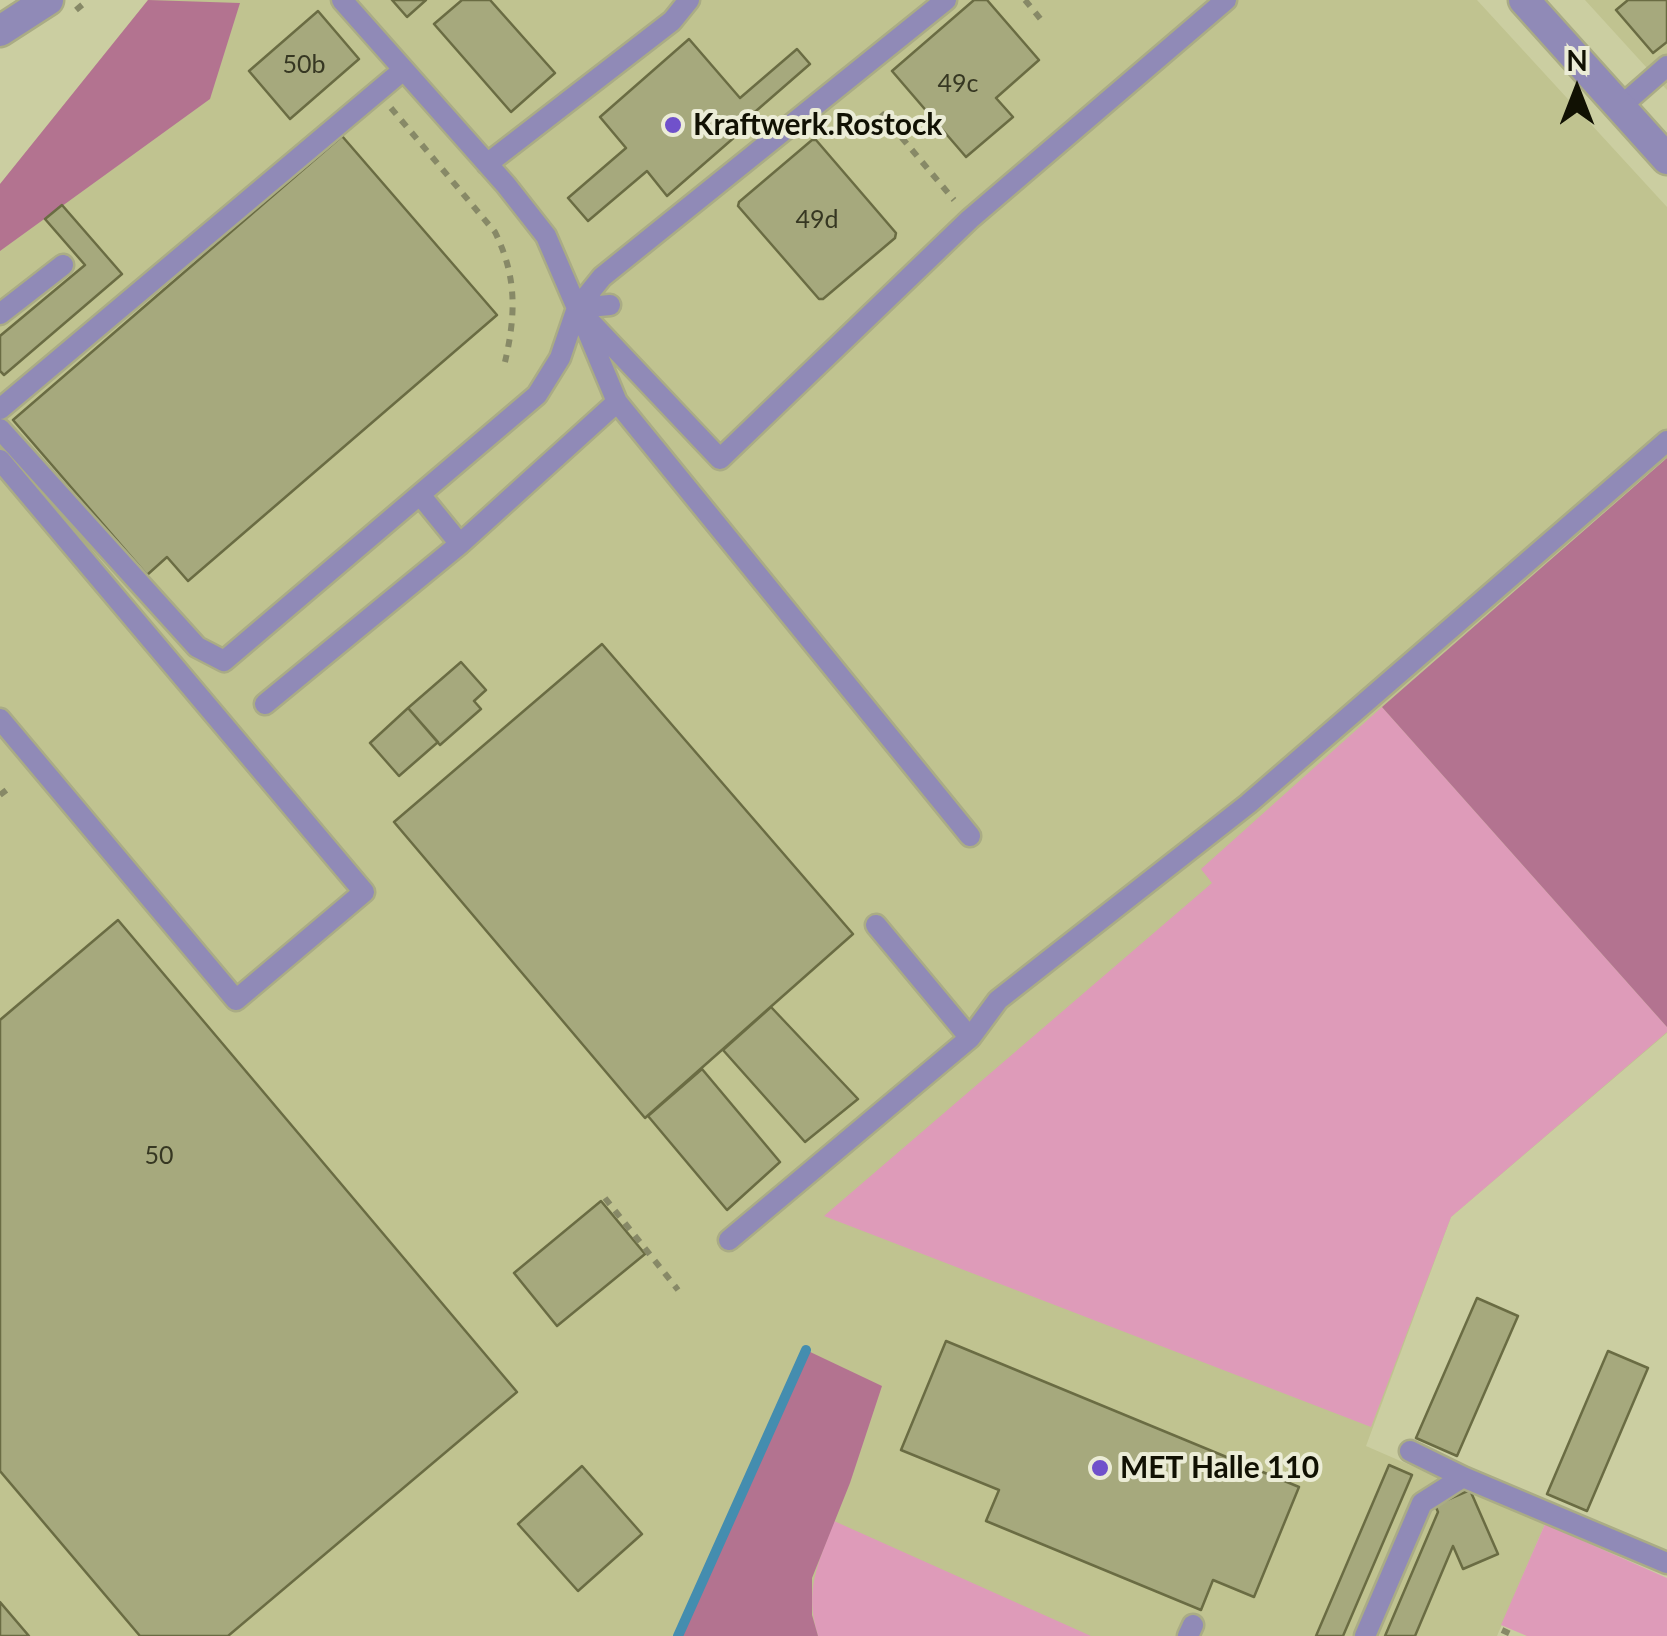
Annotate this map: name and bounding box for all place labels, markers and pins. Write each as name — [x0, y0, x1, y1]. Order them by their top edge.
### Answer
place label: Kraftwerk.Rostock — [693, 107, 942, 143]
marker: Kraftwerk.Rostock — [662, 114, 684, 136]
place label: MET Halle 110 — [1120, 1450, 1319, 1486]
marker: MET Halle 110 — [1089, 1457, 1111, 1479]

